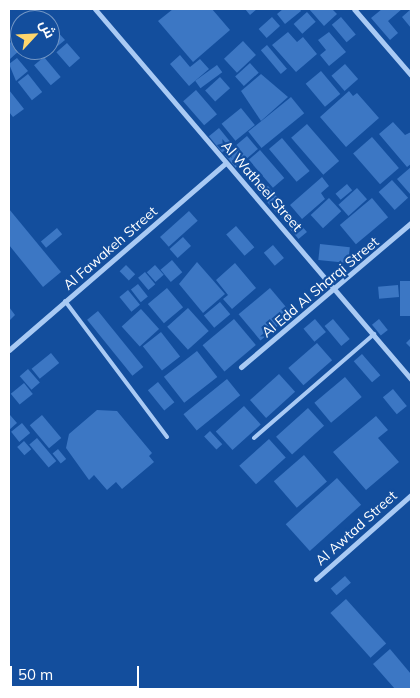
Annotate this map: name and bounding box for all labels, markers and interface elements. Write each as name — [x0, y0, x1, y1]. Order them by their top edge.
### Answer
north arrow — [10, 10, 60, 60]
text: ش — [36, 17, 60, 41]
street label: Al Watheel Street — [218, 137, 306, 235]
street label: Al Fawakeh Street — [60, 203, 160, 293]
street label: Al Edd Al Sharqi Street — [258, 233, 382, 341]
street label: Al Awtad Street — [312, 487, 400, 569]
scale bar — [12, 656, 141, 688]
text: 50 m — [18, 665, 53, 684]

